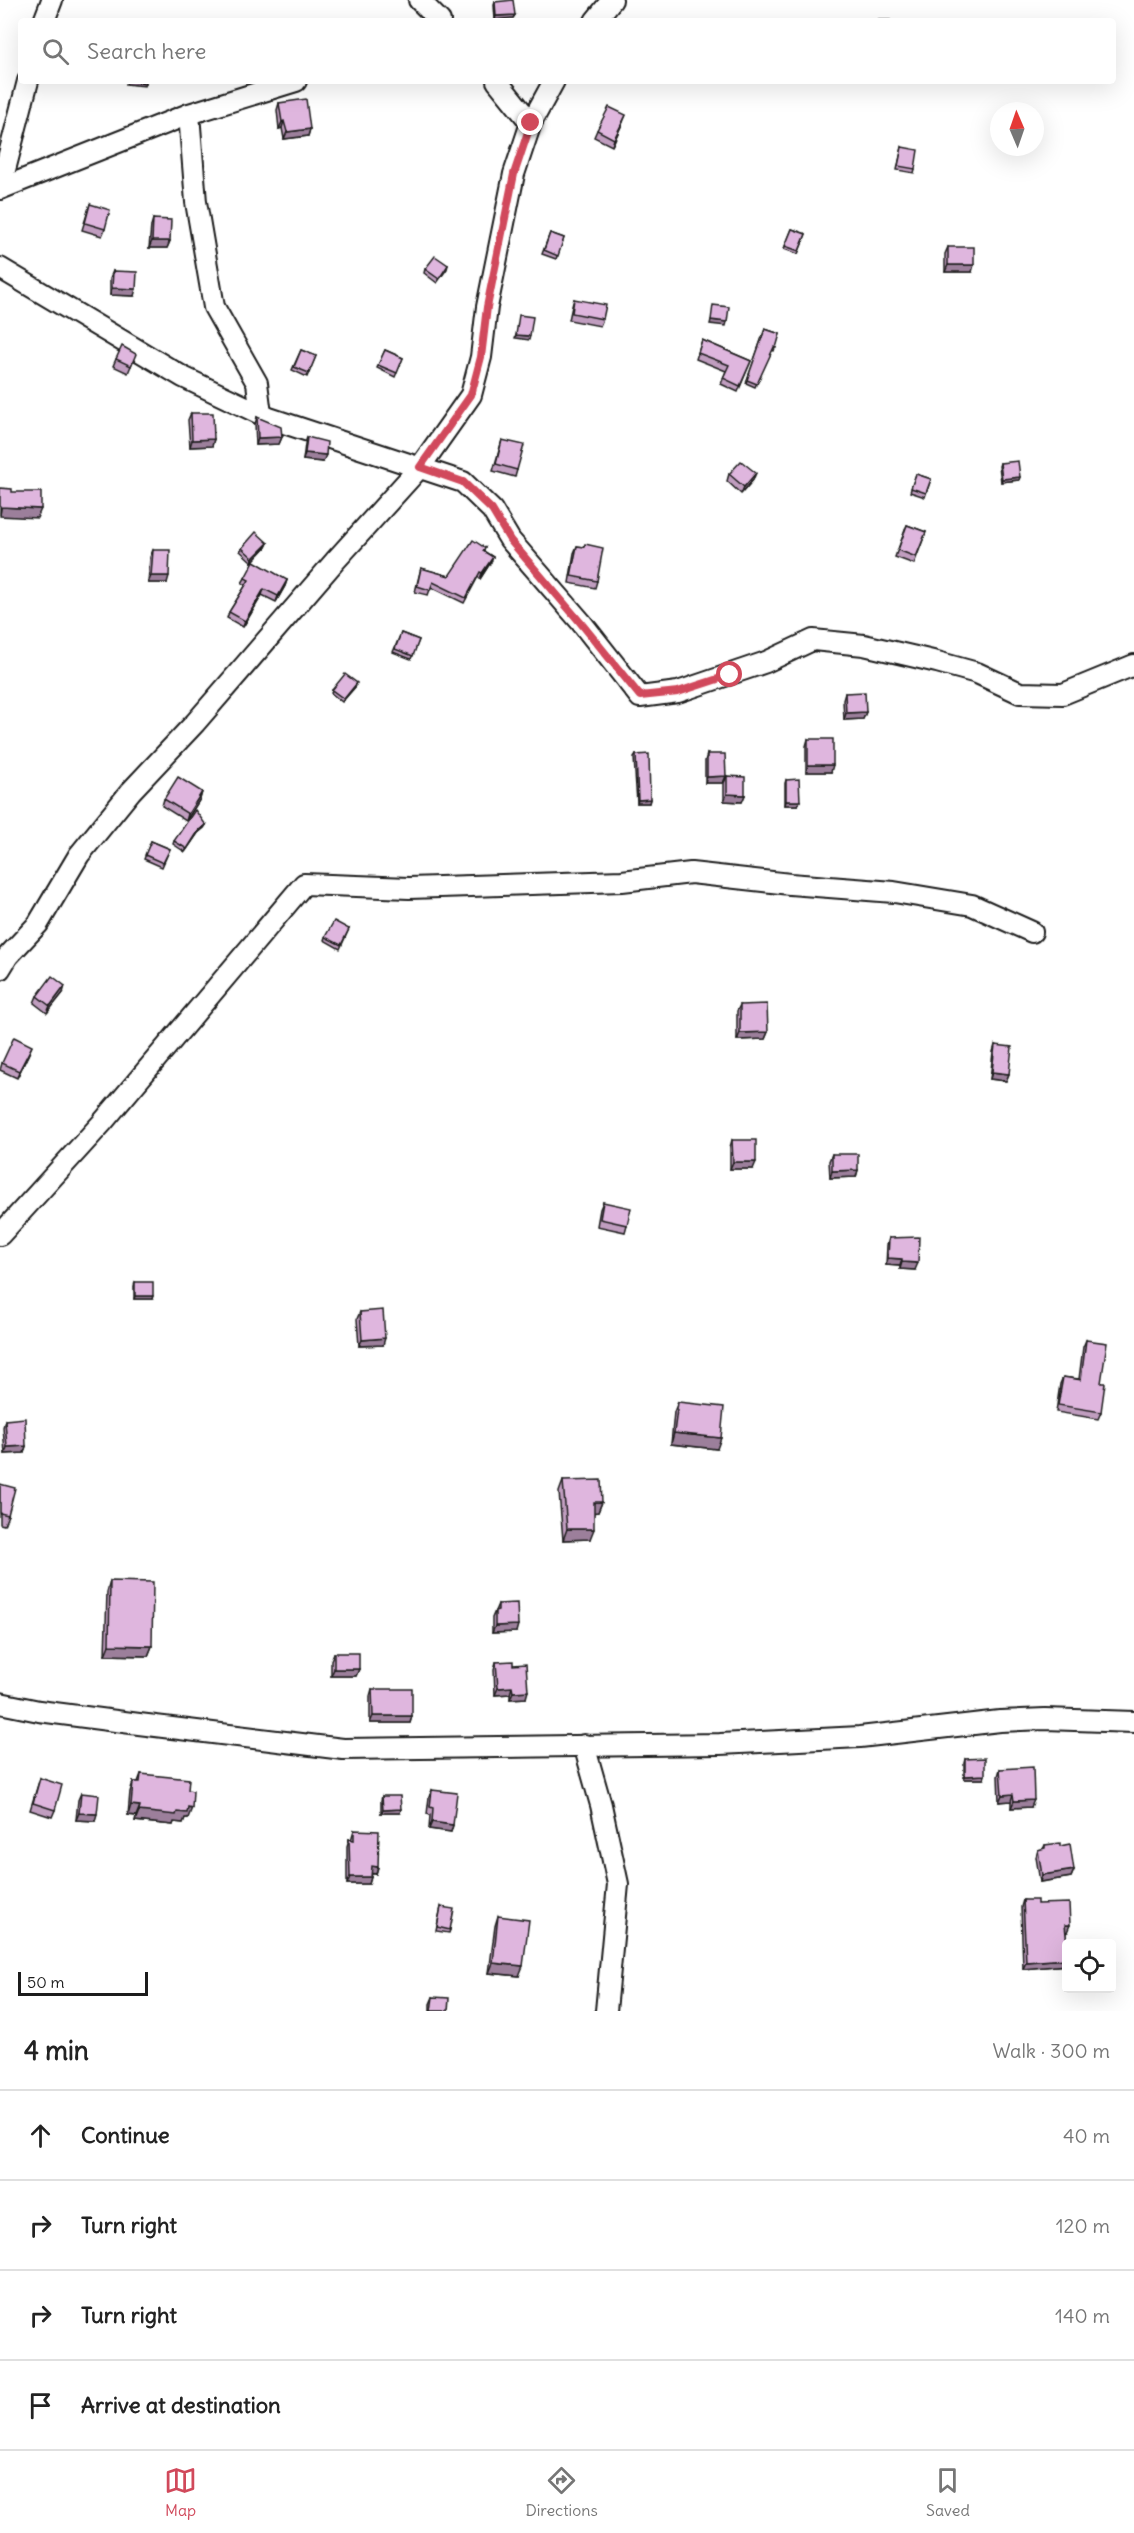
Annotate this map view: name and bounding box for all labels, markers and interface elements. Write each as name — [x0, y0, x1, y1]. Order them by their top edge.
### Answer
search box — [18, 18, 1116, 84]
icon: search — [39, 35, 72, 68]
text: Search here — [87, 37, 206, 65]
north arrow — [990, 102, 1044, 156]
route end — [517, 109, 543, 135]
route start — [716, 661, 742, 687]
map controls — [1062, 1939, 1116, 1993]
button: locate — [1062, 1939, 1116, 1993]
scale bar — [18, 1969, 148, 1996]
text: 50 m — [27, 1972, 65, 1992]
text: 4 min — [24, 2034, 89, 2067]
text: Walk · 300 m — [992, 2038, 1110, 2063]
icon: ahead — [24, 2119, 57, 2152]
text: Continue — [81, 2121, 170, 2149]
text: 40 m — [1063, 2123, 1110, 2148]
icon: right — [24, 2209, 57, 2242]
text: Turn right — [81, 2211, 177, 2239]
text: 120 m — [1056, 2213, 1110, 2238]
icon: right — [24, 2299, 57, 2332]
text: Turn right — [81, 2301, 177, 2329]
text: 140 m — [1055, 2303, 1110, 2328]
icon: arrive — [24, 2389, 57, 2422]
text: Arrive at destination — [81, 2391, 281, 2419]
tab: Map — [164, 2464, 197, 2520]
tab: Directions — [525, 2464, 598, 2520]
tab: Saved — [926, 2464, 970, 2520]

